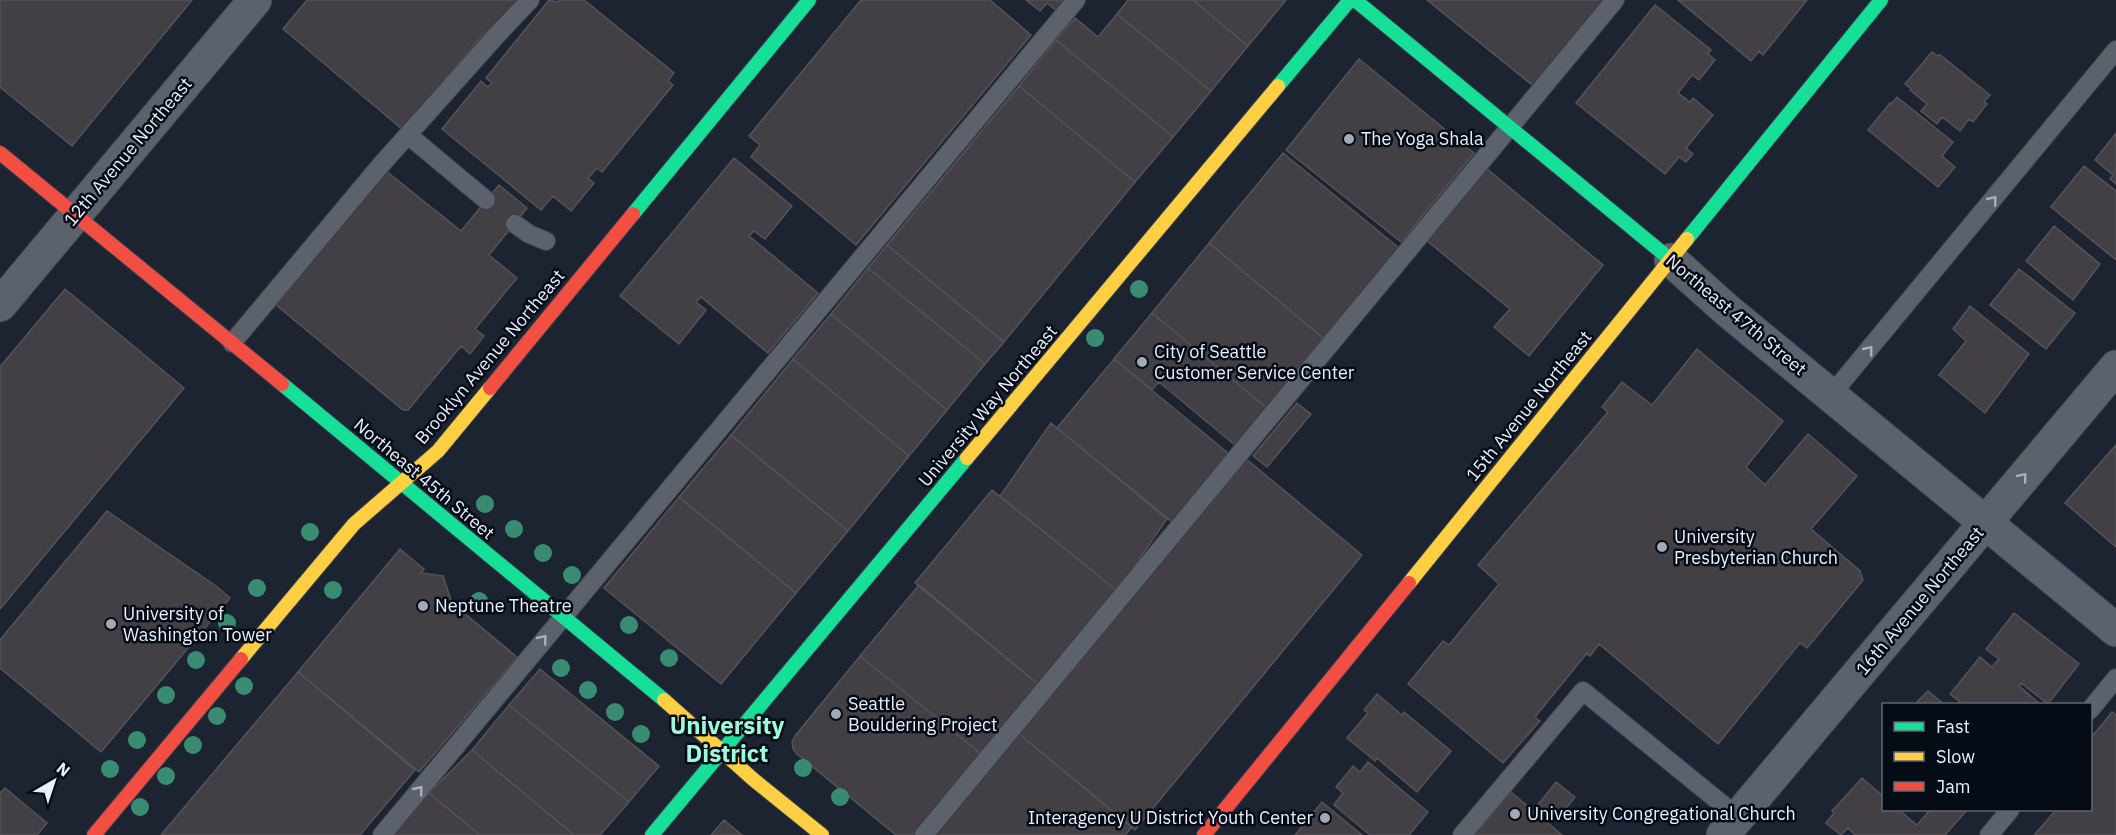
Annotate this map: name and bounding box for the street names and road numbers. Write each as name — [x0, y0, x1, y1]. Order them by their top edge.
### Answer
street label: 12th Avenue Northeast — [59, 73, 197, 231]
street label: Northeast 47th Street — [1661, 249, 1811, 380]
street label: Brooklyn Avenue Northeast — [410, 265, 569, 449]
street label: University Way Northeast — [913, 320, 1062, 491]
street label: 15th Avenue Northeast — [1461, 326, 1596, 486]
street label: Northeast 45th Street — [349, 413, 499, 544]
street label: 16th Avenue Northeast — [1851, 522, 1989, 680]

